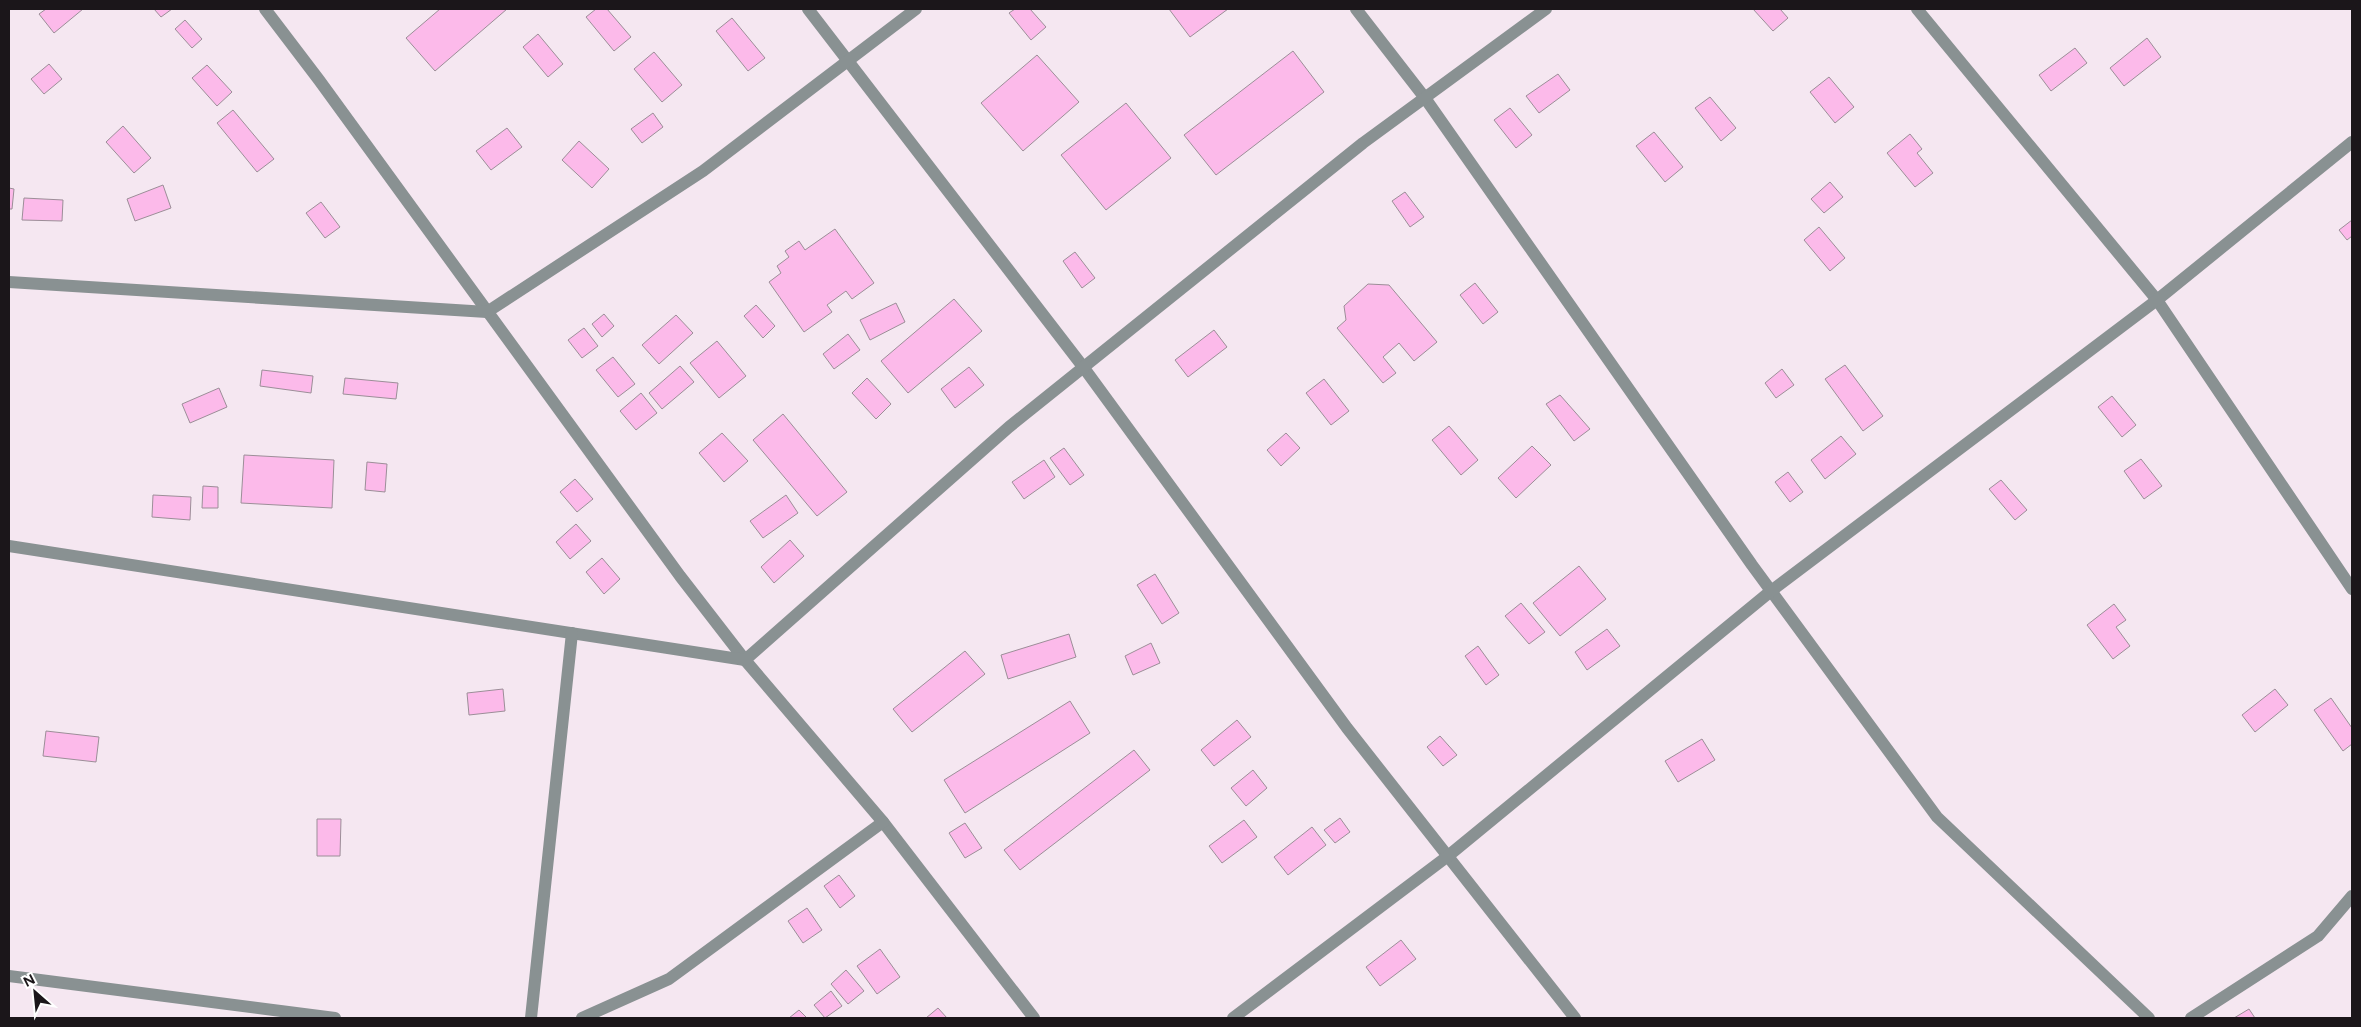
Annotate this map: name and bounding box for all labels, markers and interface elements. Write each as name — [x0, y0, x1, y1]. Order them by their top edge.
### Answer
north arrow — [10, 967, 60, 1017]
text: N — [21, 971, 38, 991]

